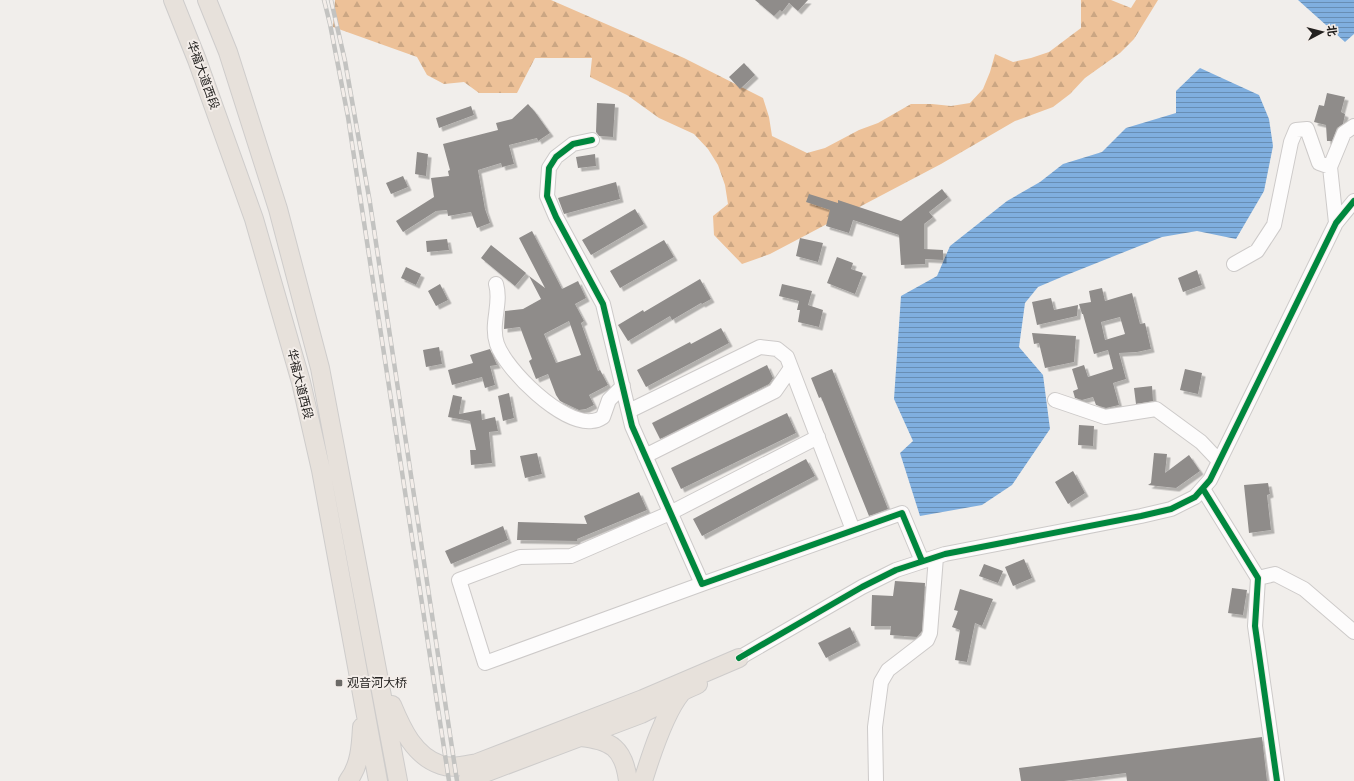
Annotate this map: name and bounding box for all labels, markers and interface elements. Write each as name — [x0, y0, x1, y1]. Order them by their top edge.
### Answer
north arrow — [1302, 12, 1342, 52]
text: 北 — [1324, 25, 1339, 37]
street label: 华福大道西段 — [184, 39, 222, 111]
street label: 华福大道西段 — [284, 347, 316, 421]
place label: 观音河大桥 — [347, 676, 407, 690]
marker: 观音河大桥 — [334, 678, 344, 688]

